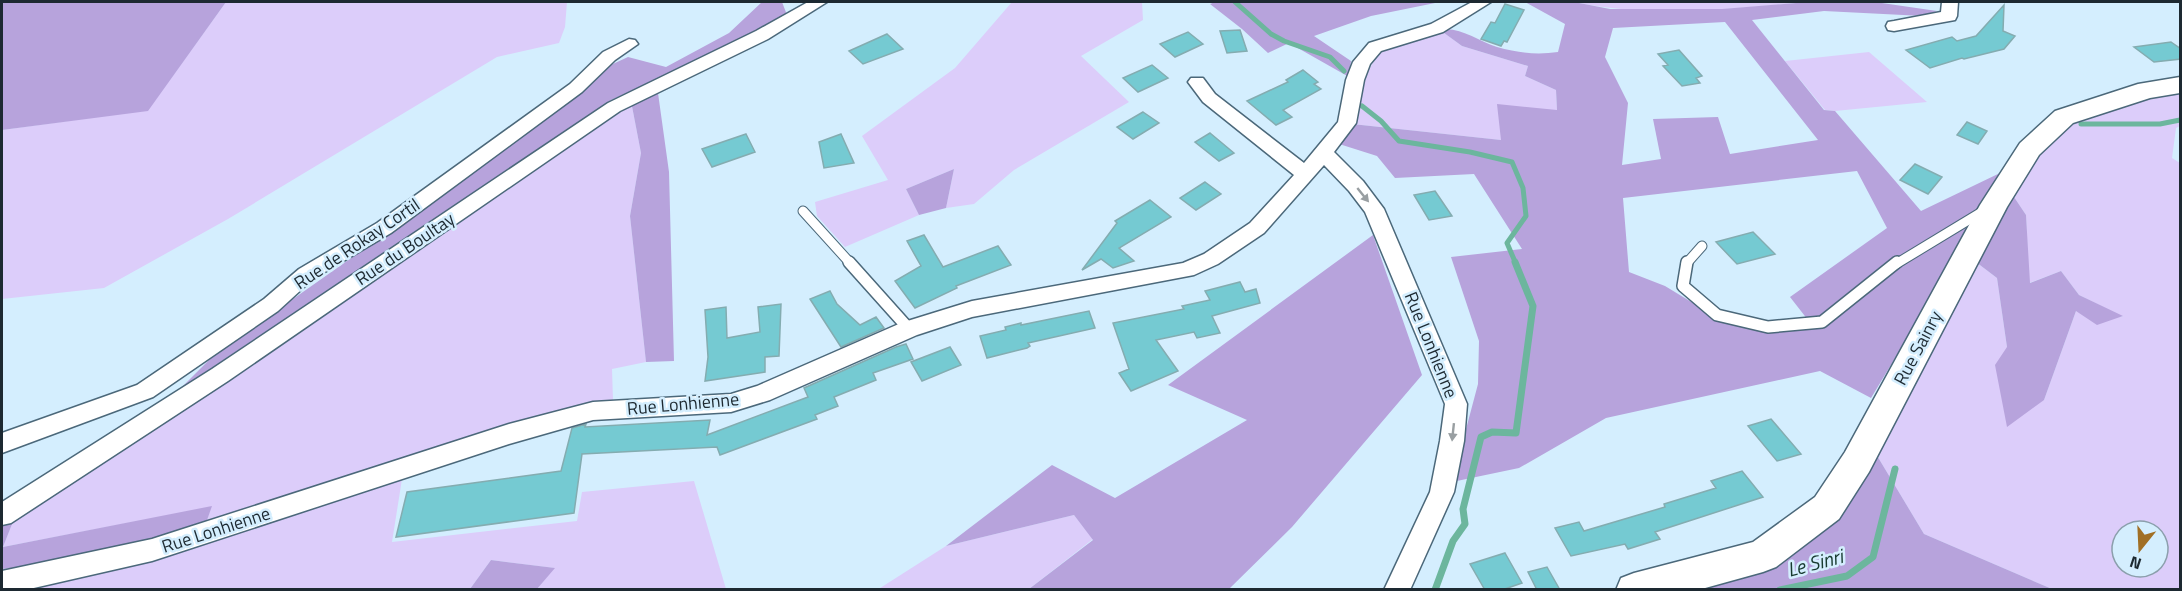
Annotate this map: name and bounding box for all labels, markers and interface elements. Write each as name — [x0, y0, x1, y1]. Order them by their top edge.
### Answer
one-way arrow — [1357, 187, 1370, 203]
street label: Rue de Rokay Cortil — [288, 191, 425, 296]
street label: Rue du Boultay — [350, 205, 460, 292]
street label: Rue Lonhienne — [1398, 288, 1465, 402]
street label: Rue Sainry — [1887, 305, 1949, 390]
street label: Rue Lonhienne — [626, 385, 740, 422]
one-way arrow — [1448, 423, 1458, 442]
street label: Rue Lonhienne — [158, 499, 273, 560]
north arrow — [2110, 519, 2170, 579]
water label: Le Sinri — [1784, 539, 1849, 585]
text: N — [2126, 550, 2144, 576]

